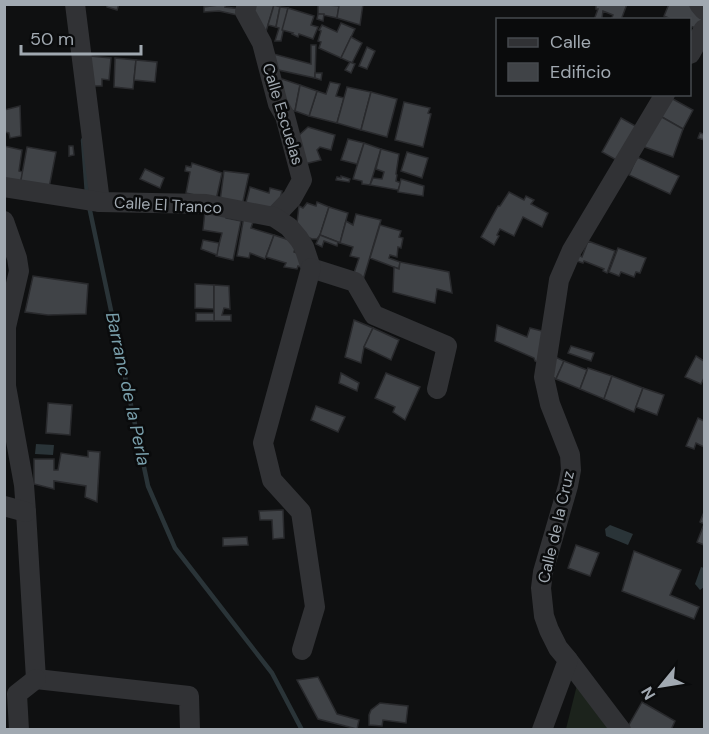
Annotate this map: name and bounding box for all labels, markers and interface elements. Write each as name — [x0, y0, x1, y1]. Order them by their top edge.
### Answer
scale bar — [21, 18, 141, 56]
legend — [496, 18, 691, 96]
text: 50 m — [30, 27, 74, 51]
text: Calle — [550, 30, 591, 54]
text: Edificio — [550, 60, 611, 84]
street label: Calle Escuelas — [258, 61, 308, 167]
street label: Calle El Tranco — [114, 192, 222, 218]
water label: Barranc de la Perla — [100, 310, 156, 468]
street label: Calle de la Cruz — [533, 469, 579, 585]
north arrow — [631, 656, 691, 716]
text: N — [636, 683, 660, 704]

